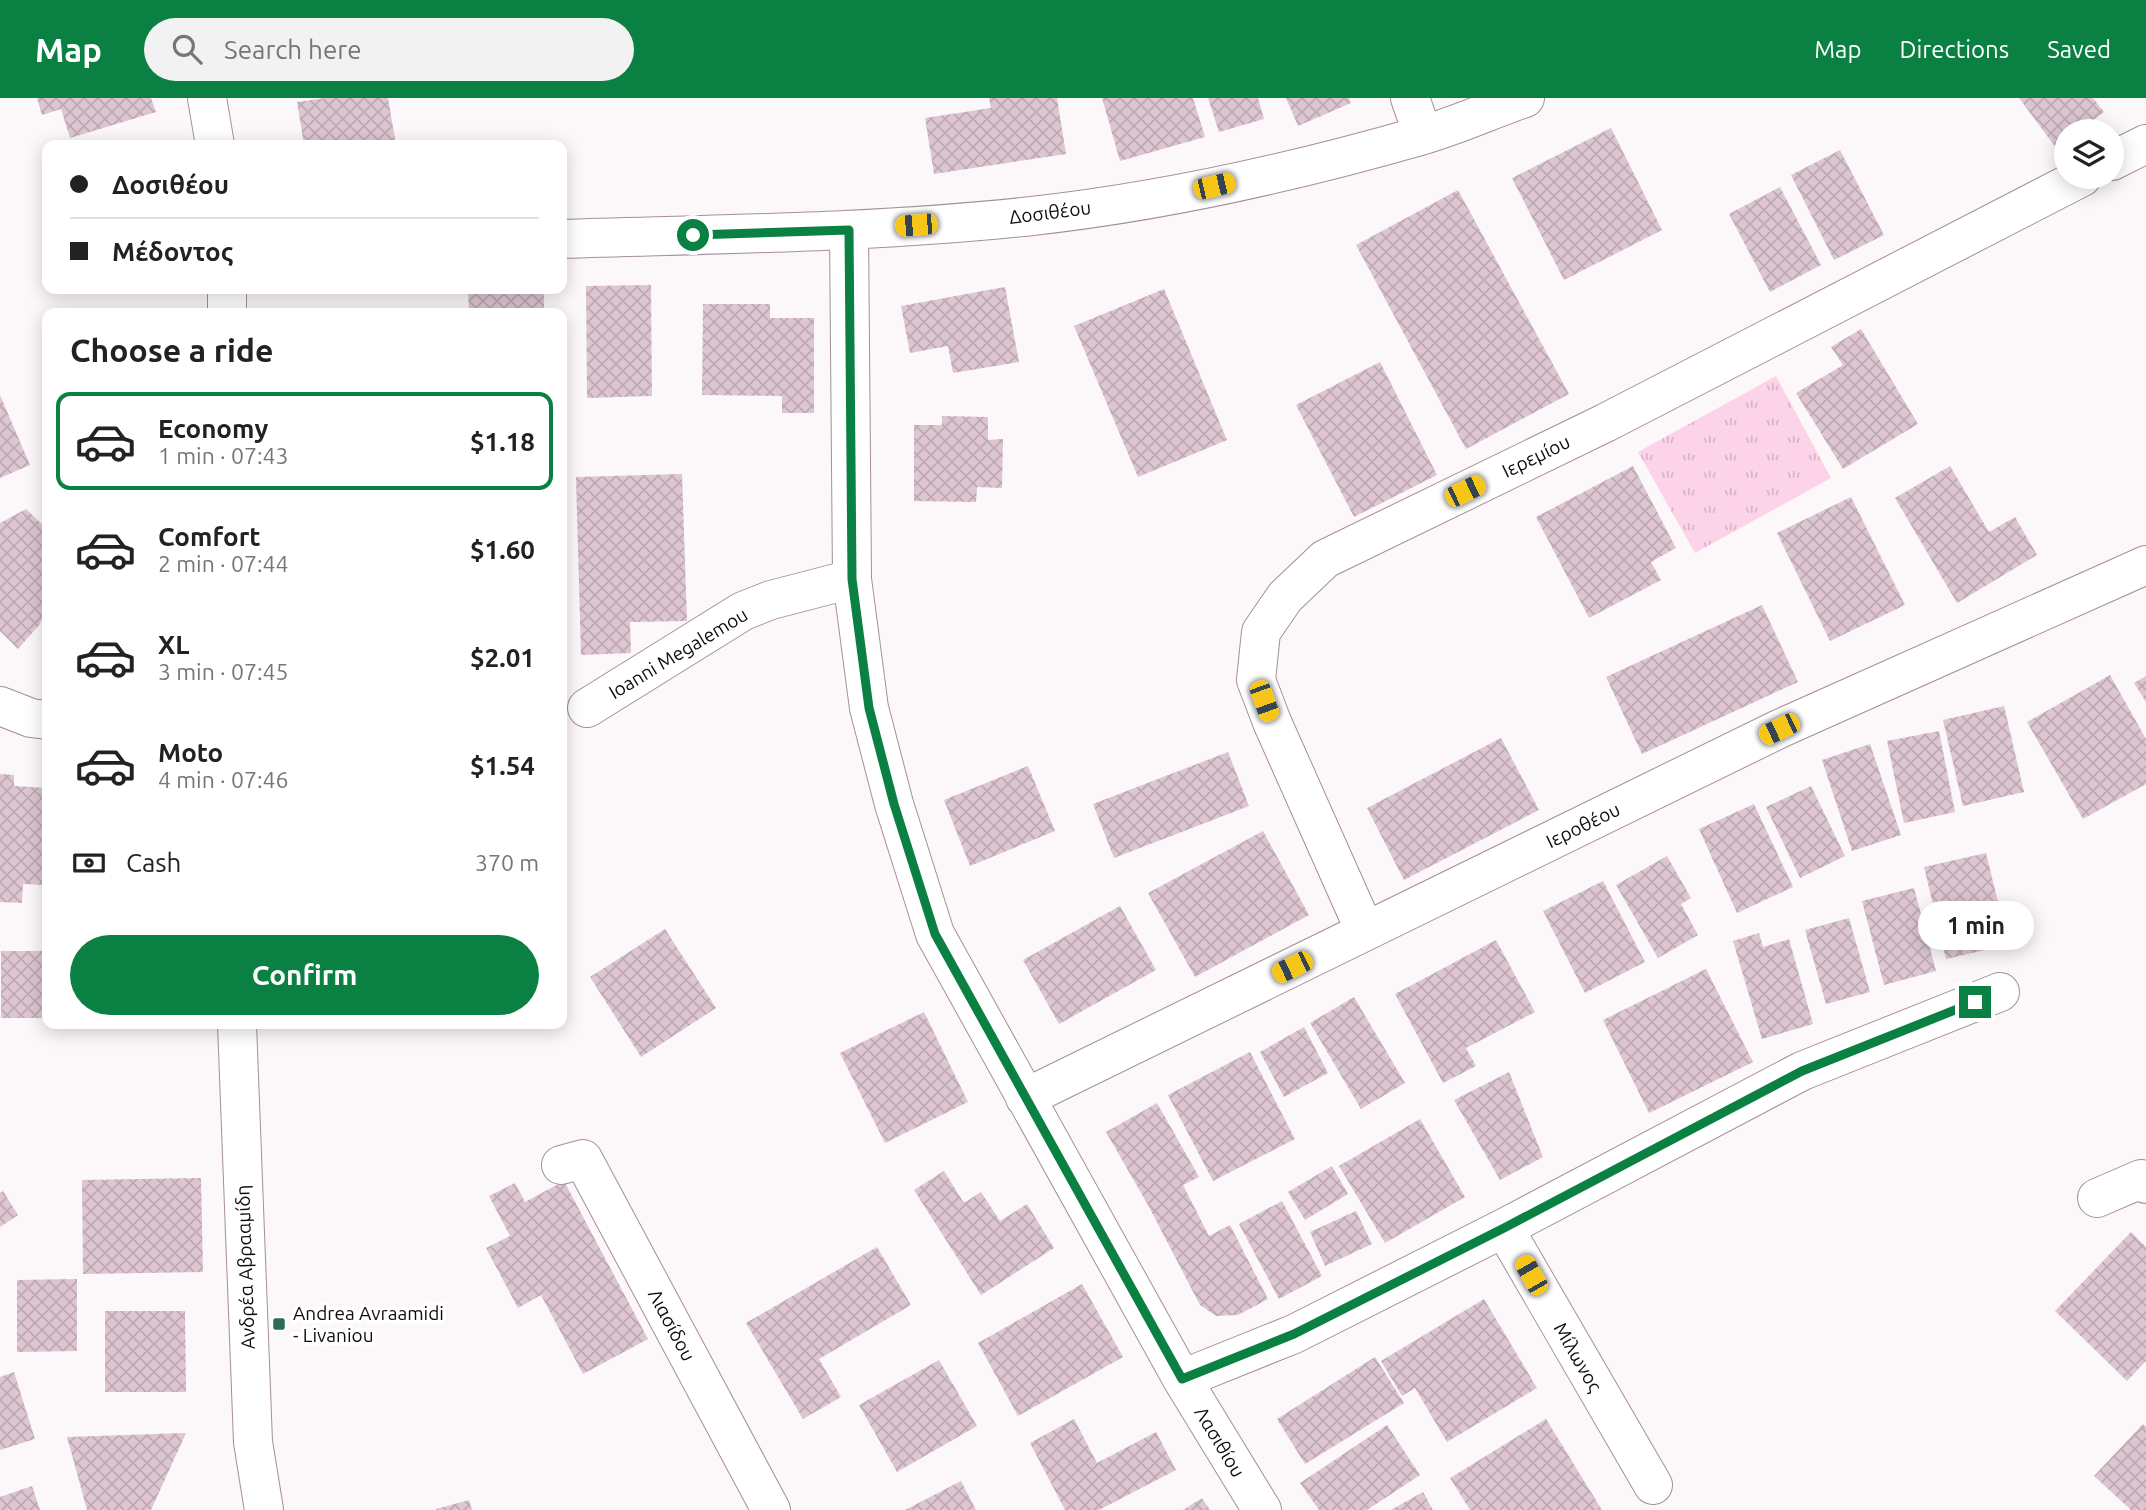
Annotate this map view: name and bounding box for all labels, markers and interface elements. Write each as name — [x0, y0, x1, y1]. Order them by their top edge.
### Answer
search box — [144, 18, 634, 81]
icon: search — [168, 30, 206, 68]
text: Map — [35, 31, 102, 68]
text: Search here — [224, 35, 362, 64]
text: Map — [1814, 36, 1861, 63]
text: Directions — [1899, 36, 2009, 63]
text: Saved — [2047, 36, 2111, 63]
map controls — [2054, 119, 2124, 189]
button: layers — [2054, 119, 2124, 189]
text: Δοσιθέου — [112, 170, 229, 199]
car — [1192, 171, 1237, 201]
street label: Δοσιθέου — [1008, 196, 1092, 228]
car — [895, 213, 938, 237]
route start — [677, 219, 709, 251]
text: Μέδοντος — [112, 237, 233, 266]
text: Choose a ride — [70, 332, 273, 368]
icon: car — [74, 410, 137, 473]
text: Economy — [158, 414, 268, 443]
text: $1.18 — [470, 427, 535, 456]
street label: Ιερεμίου — [1498, 430, 1574, 482]
text: 1 min · 07:43 — [158, 443, 289, 468]
car — [1442, 472, 1489, 510]
icon: car — [74, 518, 137, 581]
text: Comfort — [158, 522, 261, 551]
text: $1.60 — [470, 535, 535, 564]
text: 2 min · 07:44 — [158, 551, 289, 576]
street label: Ioanni Megalemou — [605, 603, 751, 703]
icon: car — [74, 626, 137, 689]
text: XL — [158, 630, 189, 659]
text: $2.01 — [470, 643, 535, 672]
text: 3 min · 07:45 — [158, 659, 289, 684]
car — [1247, 678, 1282, 724]
car — [1756, 710, 1803, 748]
icon: car — [74, 734, 137, 797]
text: Moto — [158, 738, 223, 767]
text: $1.54 — [470, 751, 535, 780]
text: 4 min · 07:46 — [158, 767, 289, 792]
street label: Ιεροθέου — [1542, 798, 1624, 852]
icon: cash — [70, 844, 108, 882]
text: Cash — [126, 848, 181, 877]
text: 370 m — [475, 850, 539, 875]
callout: 1 min — [1917, 900, 2033, 950]
text: 1 min — [1947, 913, 2005, 938]
button: Confirm — [70, 935, 539, 1015]
car — [1269, 948, 1316, 986]
route end — [1959, 986, 1991, 1018]
street label: Ανδρέα Αβρααμίδη — [231, 1184, 259, 1350]
car — [1512, 1252, 1551, 1298]
street label: Λιασίδου — [644, 1285, 700, 1365]
place label: Andrea Avraamidi - Livaniou — [293, 1302, 444, 1346]
marker: Andrea Avraamidi - Livaniou — [271, 1316, 287, 1332]
street label: Μίλωνος — [1549, 1319, 1607, 1396]
street label: Λασιθίου — [1190, 1403, 1250, 1481]

